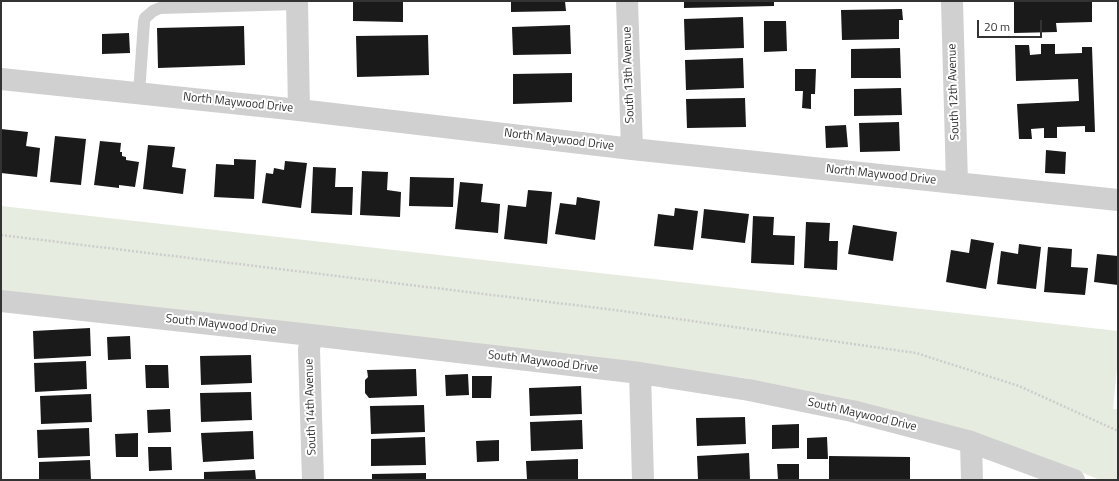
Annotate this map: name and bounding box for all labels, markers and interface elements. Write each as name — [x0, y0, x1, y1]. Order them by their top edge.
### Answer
scale bar — [979, 12, 1044, 38]
text: 20 m — [984, 17, 1010, 36]
street label: South 13th Avenue — [620, 26, 638, 124]
street label: South 12th Avenue — [945, 43, 963, 141]
street label: North Maywood Drive — [182, 90, 294, 116]
street label: North Maywood Drive — [503, 126, 615, 154]
street label: North Maywood Drive — [825, 162, 937, 188]
street label: South Maywood Drive — [165, 312, 277, 338]
street label: South Maywood Drive — [487, 348, 599, 376]
street label: South 14th Avenue — [302, 358, 320, 456]
street label: South Maywood Drive — [806, 395, 918, 435]

